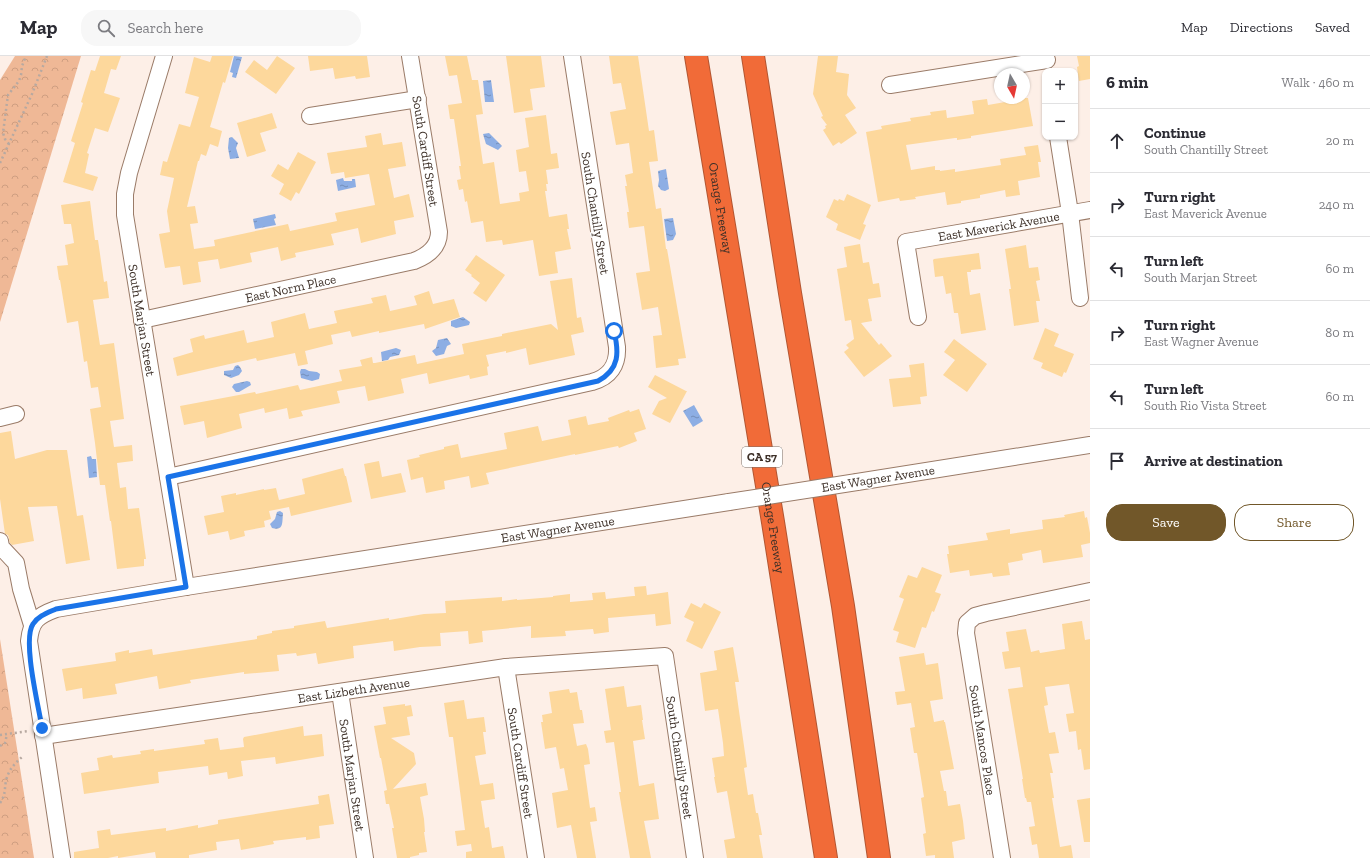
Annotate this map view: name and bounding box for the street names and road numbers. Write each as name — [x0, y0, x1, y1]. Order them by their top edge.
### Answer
street label: South Cardiff Street — [409, 95, 442, 208]
street label: South Chantilly Street — [578, 151, 613, 276]
street label: Orange Freeway — [706, 161, 736, 255]
street label: East Maverick Avenue — [937, 208, 1061, 244]
street label: South Marjan Street — [125, 263, 158, 377]
street label: East Norm Place — [244, 271, 337, 305]
road number: CA 57 — [742, 447, 782, 467]
street label: East Wagner Avenue — [820, 462, 936, 495]
street label: Orange Freeway — [759, 481, 788, 575]
street label: East Wagner Avenue — [500, 513, 616, 546]
street label: East Lizbeth Avenue — [297, 674, 411, 706]
street label: South Mancos Place — [966, 684, 999, 796]
street label: South Chantilly Street — [663, 695, 696, 820]
street label: South Cardiff Street — [504, 706, 537, 820]
street label: South Marjan Street — [336, 718, 368, 832]

